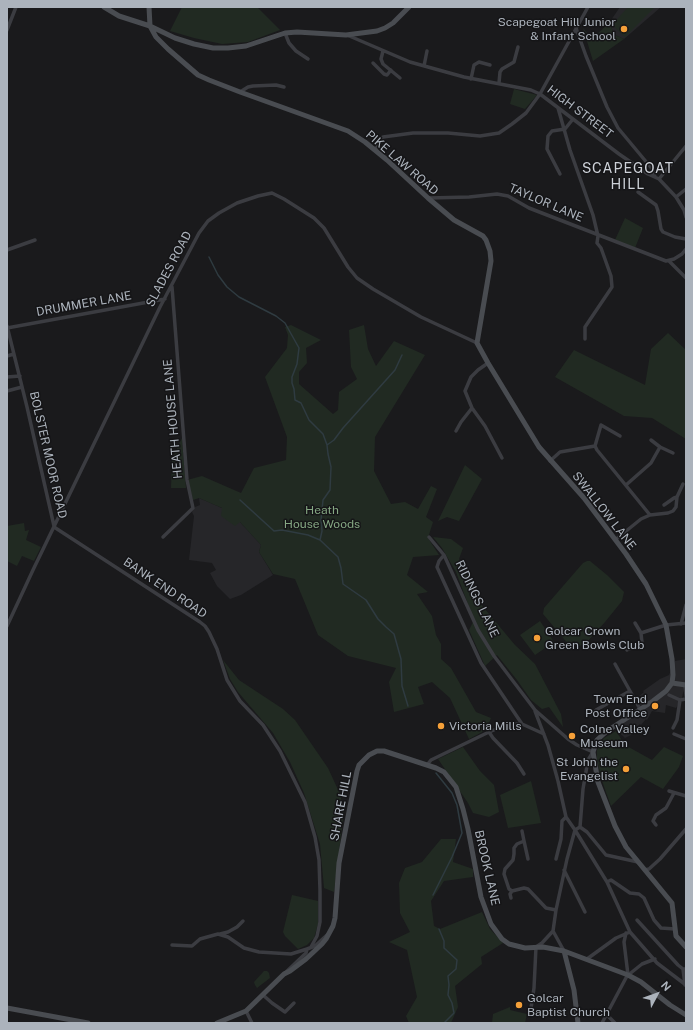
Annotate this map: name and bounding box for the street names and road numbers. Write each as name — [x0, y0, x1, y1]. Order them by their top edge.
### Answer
street label: HIGH STREET — [544, 83, 616, 141]
street label: PIKE LAW ROAD — [363, 128, 441, 198]
street label: TAYLOR LANE — [507, 181, 585, 225]
street label: SLADES ROAD — [143, 229, 195, 309]
street label: DRUMMER LANE — [35, 289, 133, 319]
street label: HEATH HOUSE LANE — [161, 359, 185, 479]
street label: BOLSTER MOOR ROAD — [26, 390, 70, 520]
street label: SWALLOW LANE — [569, 469, 639, 553]
street label: BANK END ROAD — [120, 555, 210, 621]
street label: RIDINGS LANE — [452, 558, 502, 640]
street label: SHARE HILL — [327, 770, 355, 842]
street label: BROOK LANE — [471, 829, 503, 907]

